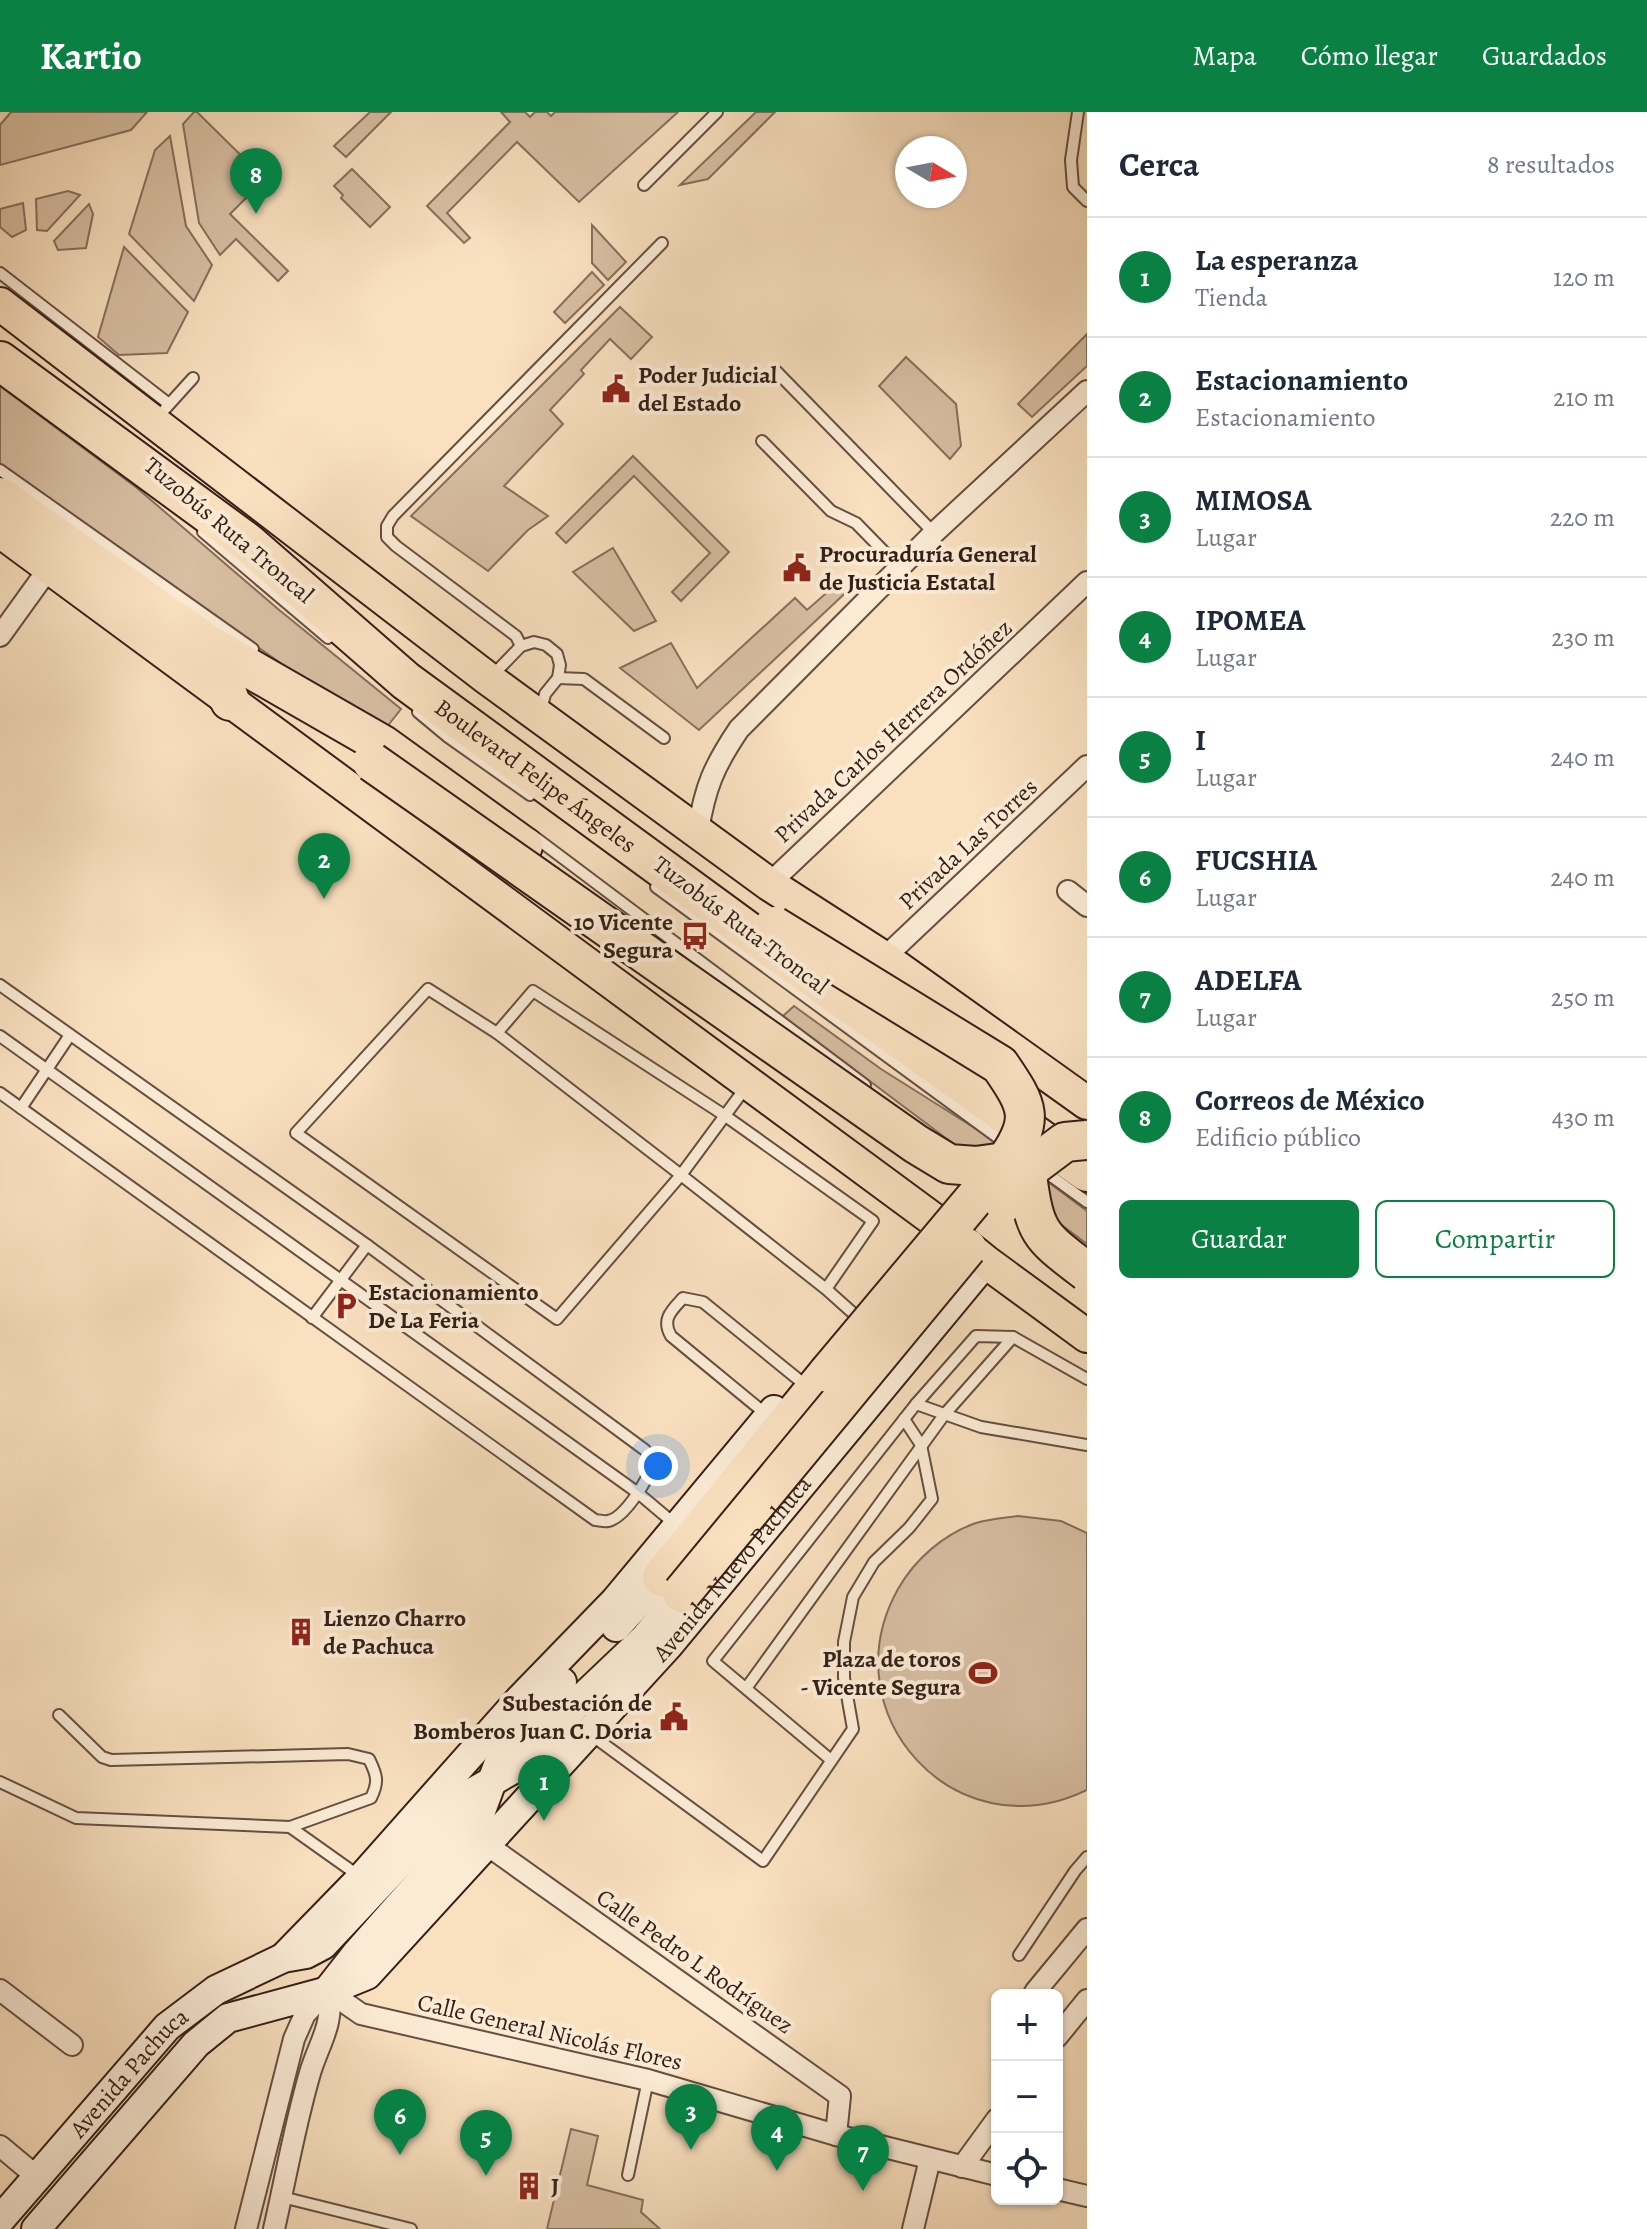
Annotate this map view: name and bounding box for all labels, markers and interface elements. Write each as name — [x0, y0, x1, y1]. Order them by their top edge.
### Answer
text: Kartio — [40, 30, 142, 82]
text: Mapa — [1193, 37, 1257, 75]
text: Cómo llegar — [1301, 37, 1438, 75]
text: Guardados — [1482, 37, 1607, 75]
north arrow — [895, 136, 967, 208]
text: Cerca — [1119, 141, 1200, 188]
text: 8 resultados — [1487, 147, 1615, 182]
pin: 8 — [230, 148, 282, 214]
text: La esperanza — [1195, 240, 1358, 280]
text: 1 — [1140, 260, 1150, 295]
text: 120 m — [1553, 260, 1615, 295]
text: Tienda — [1195, 280, 1268, 315]
place label: Poder Judicial del Estado — [638, 359, 778, 419]
text: Estacionamiento — [1195, 360, 1408, 400]
public building icon: Poder Judicial del Estado — [601, 374, 631, 404]
text: 2 — [1139, 380, 1151, 415]
text: 210 m — [1553, 380, 1615, 415]
text: Estacionamiento — [1195, 400, 1376, 435]
street label: Tuzobús Ruta Troncal — [137, 450, 321, 611]
text: MIMOSA — [1195, 480, 1311, 520]
text: 3 — [1139, 500, 1151, 535]
text: 220 m — [1550, 500, 1615, 535]
text: Lugar — [1195, 520, 1257, 555]
place label: Procuraduría General de Justicia Estatal — [819, 538, 1037, 598]
public building icon: Procuraduría General de Justicia Estatal — [782, 553, 812, 583]
text: IPOMEA — [1195, 600, 1305, 640]
street label: Privada Carlos Herrera Ordóñez — [767, 612, 1019, 850]
text: 4 — [1139, 620, 1151, 655]
text: 230 m — [1551, 620, 1615, 655]
text: Lugar — [1195, 640, 1257, 675]
street label: Boulevard Felipe Ángeles — [428, 691, 643, 860]
text: I — [1195, 720, 1206, 760]
text: 5 — [1139, 740, 1151, 775]
text: 240 m — [1550, 740, 1615, 775]
text: Lugar — [1195, 760, 1257, 795]
street label: Privada Las Torres — [892, 771, 1044, 917]
pin: 2 — [298, 833, 350, 899]
text: FUCSHIA — [1195, 840, 1317, 880]
street label: Tuzobús Ruta Troncal — [647, 848, 835, 1002]
text: 6 — [1139, 860, 1151, 895]
text: 240 m — [1550, 860, 1615, 895]
text: Lugar — [1195, 880, 1257, 915]
place label: 10 Vicente Segura — [574, 906, 673, 966]
bus stop icon: 10 Vicente Segura — [680, 921, 710, 951]
text: ADELFA — [1195, 960, 1302, 1000]
text: 7 — [1139, 980, 1151, 1015]
text: 250 m — [1551, 980, 1615, 1015]
text: Lugar — [1195, 1000, 1257, 1035]
text: Correos de México — [1195, 1080, 1425, 1120]
text: 8 — [1139, 1100, 1151, 1135]
text: 430 m — [1552, 1100, 1615, 1135]
text: Edificio público — [1195, 1120, 1361, 1155]
button: Guardar — [1119, 1200, 1359, 1278]
button: Compartir — [1375, 1200, 1615, 1278]
place label: Estacionamiento De La Feria — [368, 1276, 539, 1336]
parking icon: Estacionamiento De La Feria — [331, 1291, 361, 1321]
your location — [638, 1446, 678, 1486]
street label: Avenida Nuevo Pachuca — [645, 1468, 819, 1669]
place label: Lienzo Charro de Pachuca — [323, 1602, 466, 1662]
building icon: Lienzo Charro de Pachuca — [286, 1617, 316, 1647]
place label: Plaza de toros - Vicente Segura — [800, 1643, 961, 1703]
sports icon: Plaza de toros - Vicente Segura — [968, 1658, 998, 1688]
place label: Subestación de Bomberos Juan C. Doria — [413, 1687, 652, 1747]
public building icon: Subestación de Bomberos Juan C. Doria — [659, 1702, 689, 1732]
pin: 1 — [518, 1755, 570, 1821]
street label: Calle Pedro L Rodríguez — [590, 1881, 800, 2041]
street label: Calle General Nicolás Flores — [414, 1986, 686, 2078]
map controls — [991, 1989, 1063, 2205]
button: + — [991, 1989, 1063, 2061]
street label: Avenida Pachuca — [62, 2000, 196, 2145]
button: − — [991, 2061, 1063, 2133]
pin: 3 — [665, 2084, 717, 2150]
pin: 6 — [374, 2089, 426, 2155]
pin: 4 — [751, 2105, 803, 2171]
pin: 5 — [460, 2110, 512, 2176]
pin: 7 — [837, 2125, 889, 2191]
button: locate — [991, 2133, 1063, 2205]
place label: J — [551, 2170, 559, 2202]
building icon: J — [514, 2171, 544, 2201]

